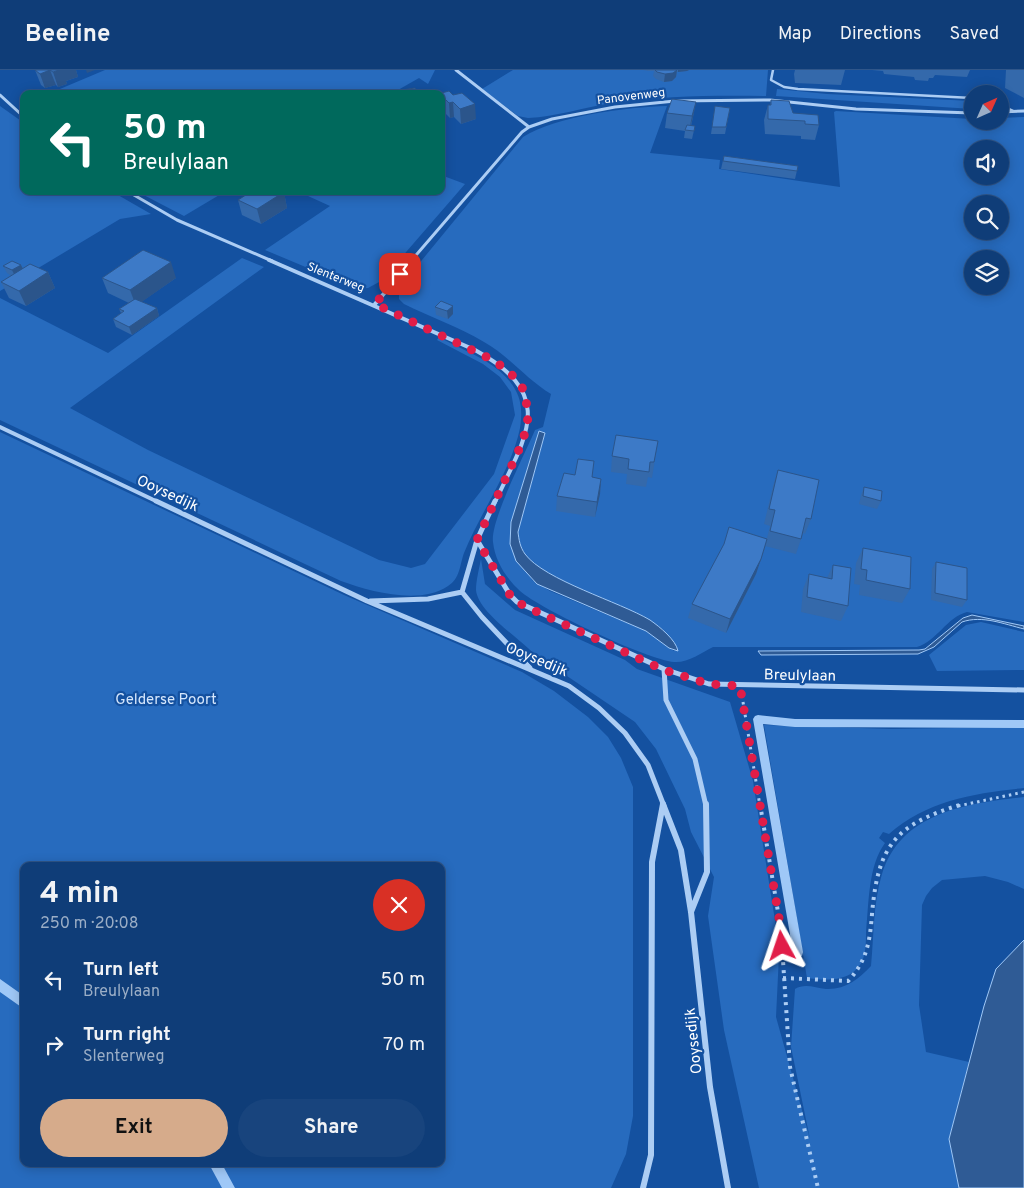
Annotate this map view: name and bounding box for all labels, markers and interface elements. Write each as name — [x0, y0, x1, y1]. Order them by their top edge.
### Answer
text: Beeline — [25, 20, 110, 50]
text: Map — [778, 23, 812, 46]
text: Directions — [840, 23, 922, 46]
text: Saved — [950, 23, 999, 46]
street label: Panovenweg — [596, 85, 666, 109]
north arrow — [964, 85, 1009, 130]
map controls — [964, 85, 1009, 295]
text: 50 m — [123, 107, 207, 151]
icon: left — [40, 110, 105, 175]
button: sound — [964, 140, 1009, 185]
text: Breulylaan — [123, 150, 229, 177]
button: search — [964, 195, 1009, 240]
button: layers — [964, 250, 1009, 295]
pin — [379, 253, 421, 295]
street label: Slenterweg — [304, 259, 367, 297]
icon: arrive — [386, 260, 414, 288]
street label: Ooysedijk — [133, 472, 202, 517]
street label: Ooysedijk — [502, 639, 571, 682]
street label: Breulylaan — [764, 666, 836, 687]
park label: Gelderse Poort — [115, 691, 217, 710]
text: 4 min — [40, 876, 119, 913]
button: close — [373, 879, 425, 931]
text: 250 m · 20:08 — [40, 914, 139, 934]
position arrow — [755, 919, 807, 971]
text: Turn left — [83, 958, 159, 982]
icon: left — [40, 966, 68, 994]
text: 50 m — [380, 968, 425, 992]
text: Breulylaan — [83, 982, 160, 1002]
street label: Ooysedijk — [682, 1007, 707, 1075]
text: Turn right — [83, 1023, 171, 1047]
icon: right — [40, 1031, 68, 1059]
text: 70 m — [383, 1033, 425, 1057]
text: Slenterweg — [83, 1047, 164, 1067]
button: Exit — [40, 1099, 228, 1157]
button: Share — [238, 1099, 425, 1157]

